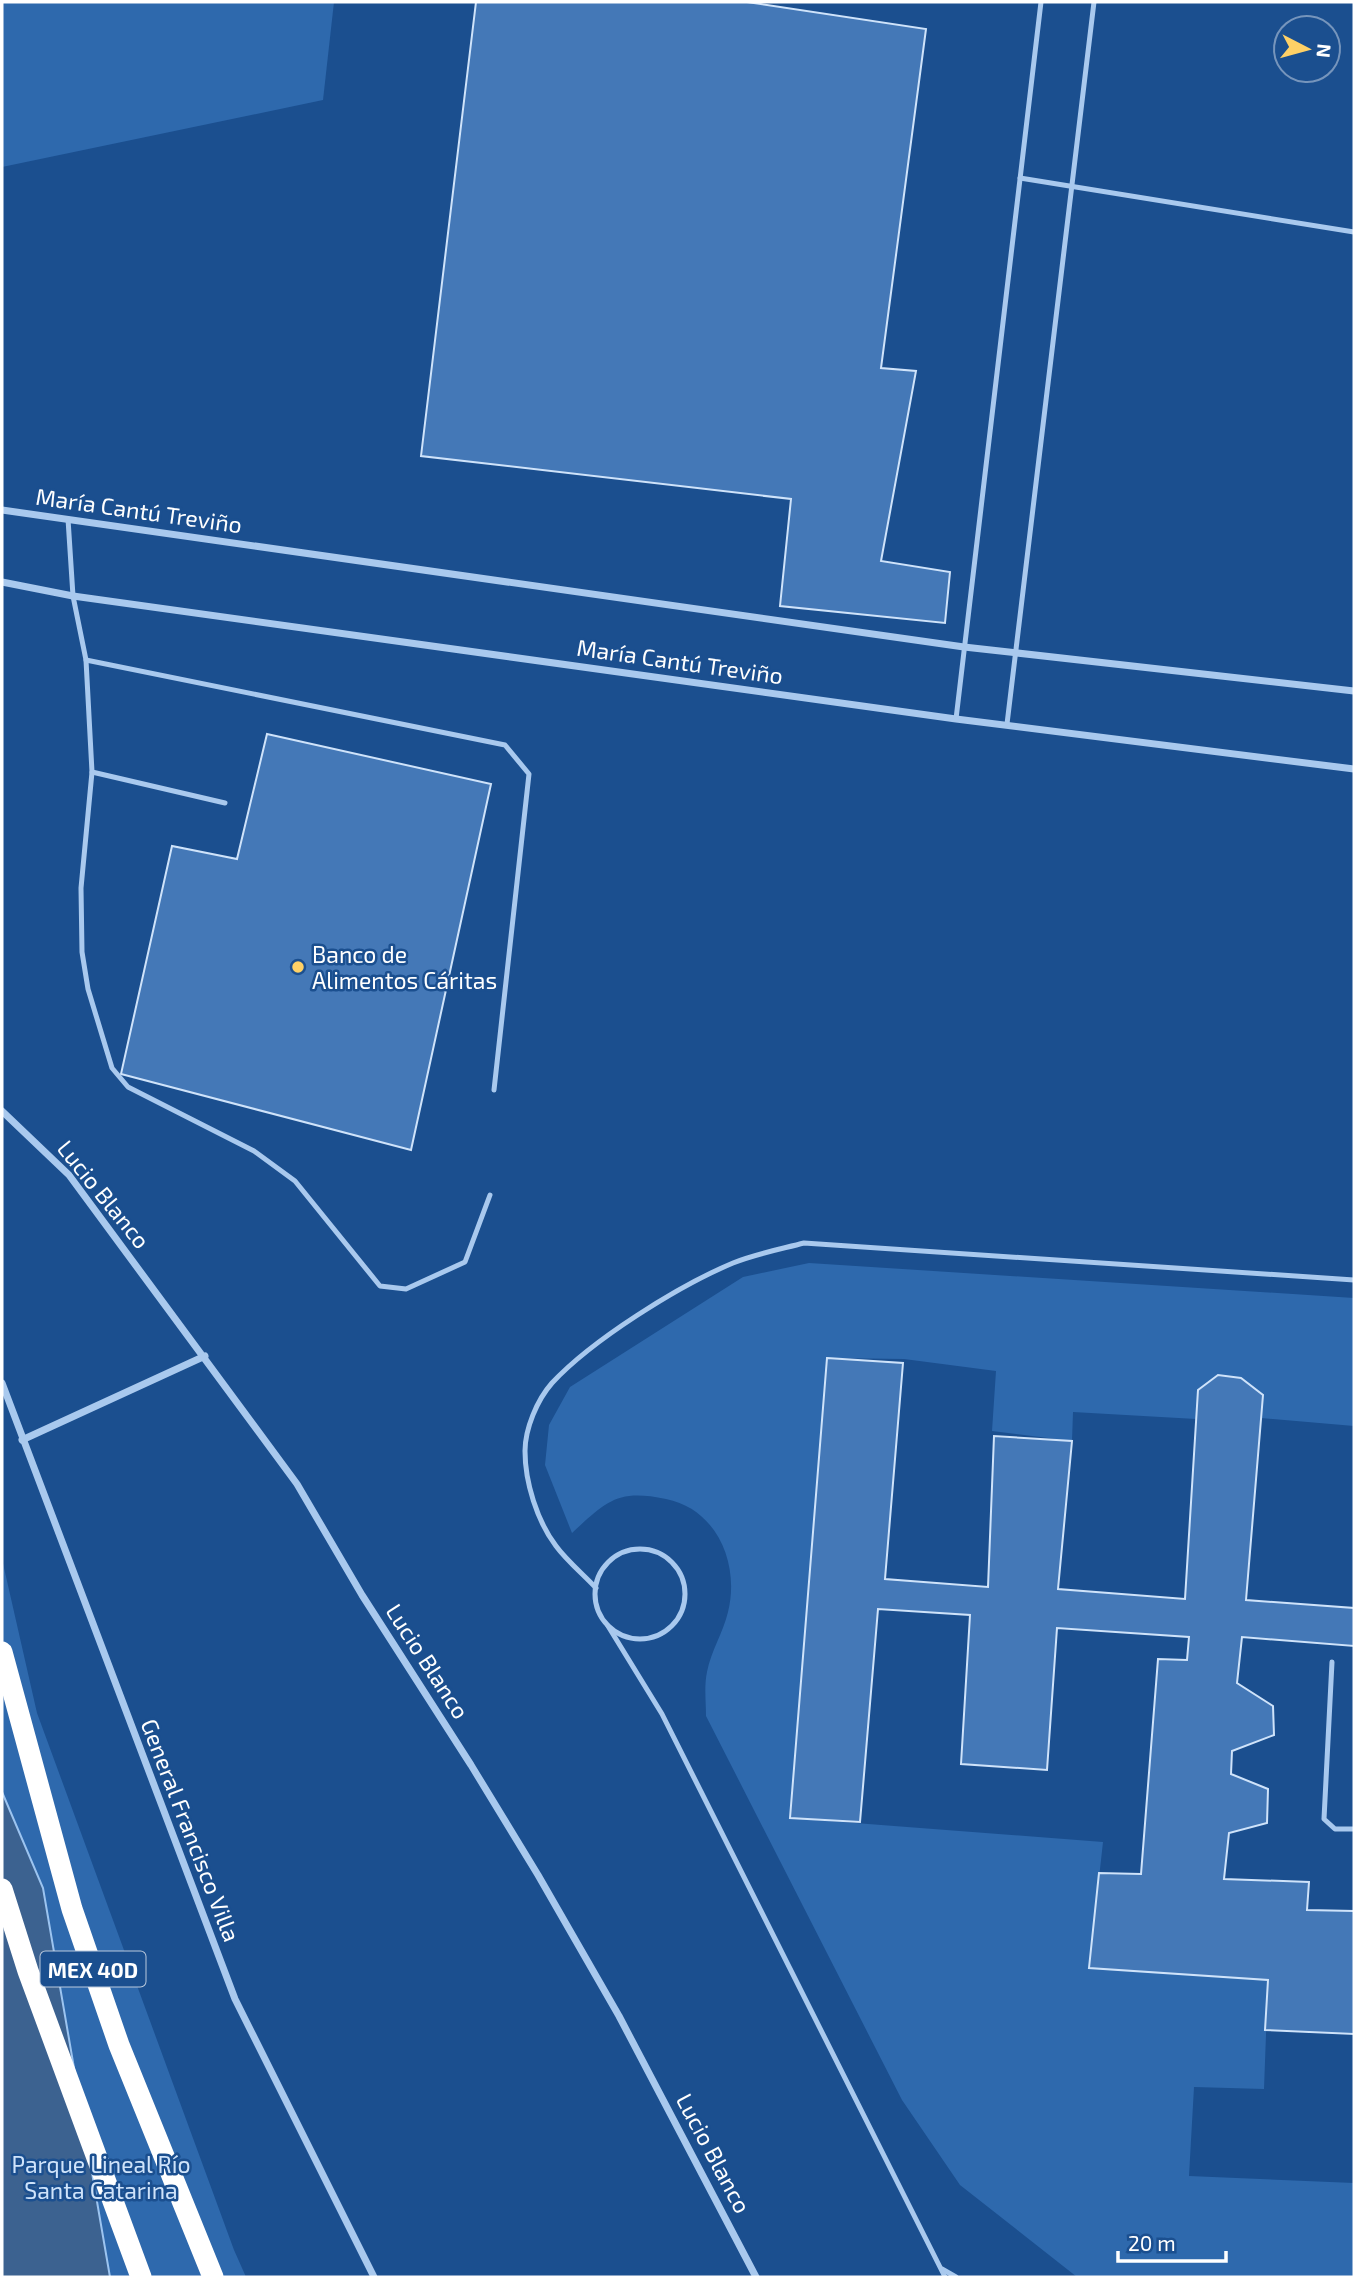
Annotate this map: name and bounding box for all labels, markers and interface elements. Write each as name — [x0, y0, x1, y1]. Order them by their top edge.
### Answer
north arrow — [1272, 14, 1342, 84]
text: N — [1312, 43, 1337, 59]
street label: María Cantú Treviño — [34, 482, 244, 538]
street label: María Cantú Treviño — [575, 633, 785, 689]
place label: Banco de Alimentos Cáritas — [312, 940, 497, 994]
marker: Banco de Alimentos Cáritas — [290, 959, 306, 975]
street label: Lucio Blanco — [52, 1134, 156, 1254]
street label: Lucio Blanco — [381, 1598, 475, 1724]
street label: General Francisco Villa — [136, 1715, 246, 1945]
road number: MEX 40D — [41, 1952, 146, 1986]
street label: Lucio Blanco — [671, 2088, 757, 2218]
park label: Parque Lineal Río Santa Catarina — [11, 2150, 191, 2204]
scale bar — [1118, 2220, 1226, 2264]
text: 20 m — [1128, 2230, 1176, 2255]

